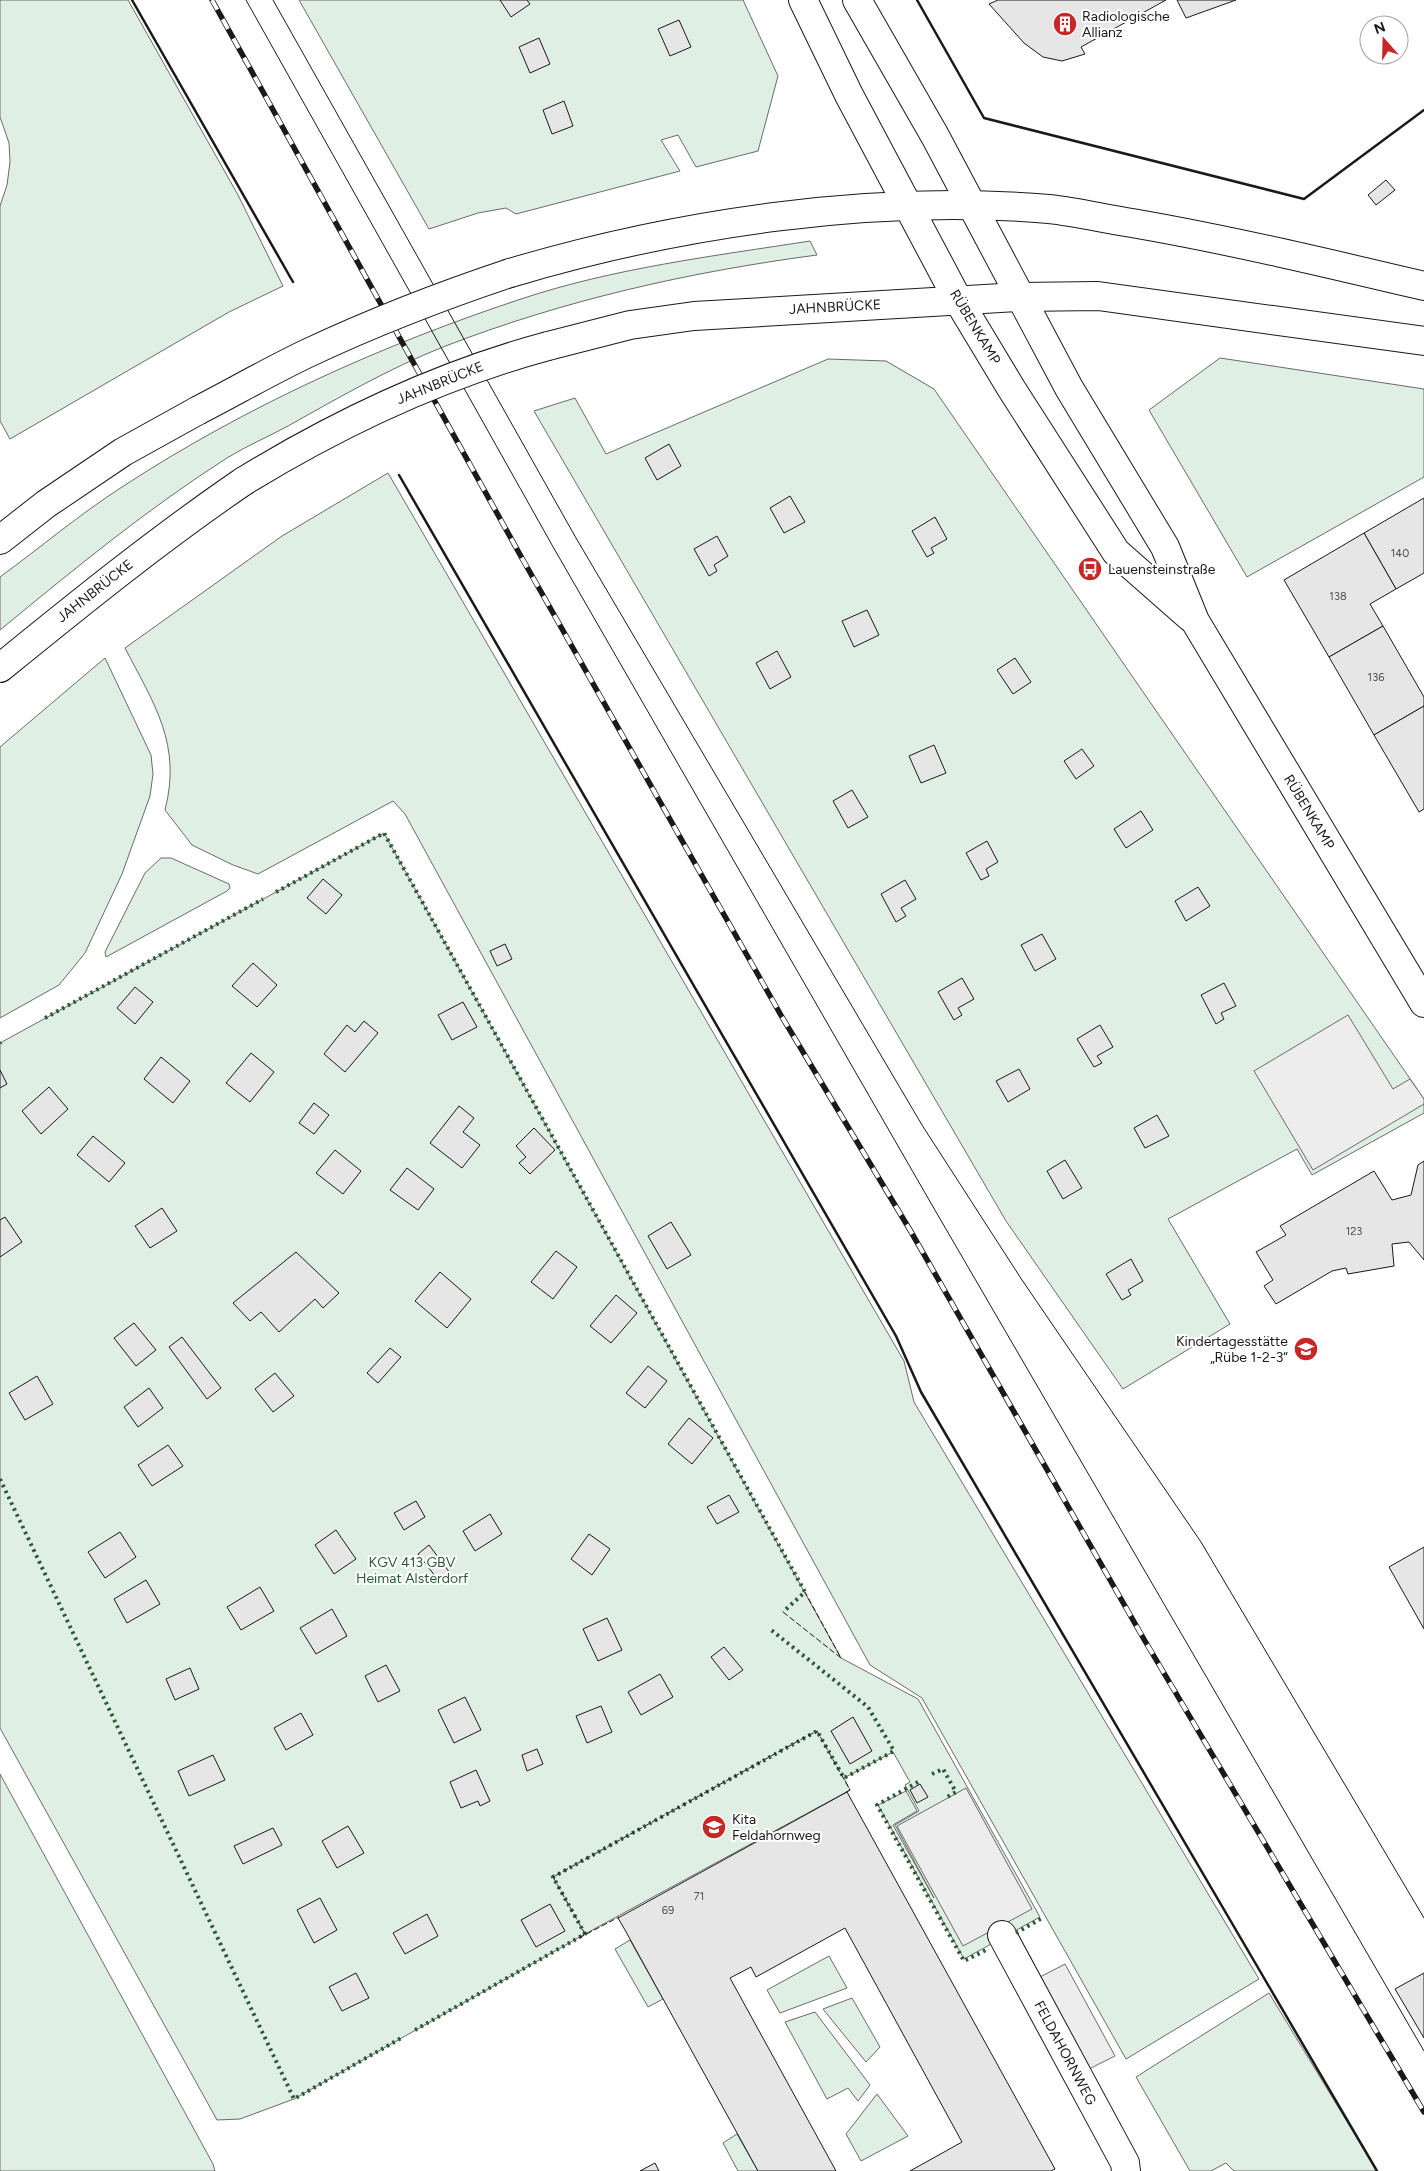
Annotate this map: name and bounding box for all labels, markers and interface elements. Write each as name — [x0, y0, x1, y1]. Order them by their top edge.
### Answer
place label: Radiologische Allianz — [1082, 8, 1170, 41]
building icon: Radiologische Allianz — [1052, 11, 1078, 37]
north arrow — [1359, 15, 1409, 65]
text: N — [1372, 18, 1388, 38]
street label: RÜBENKAMP — [946, 286, 1004, 368]
street label: JAHNBRÜCKE — [789, 296, 881, 318]
street label: JAHNBRÜCKE — [394, 358, 486, 408]
house number: 140 — [1391, 547, 1409, 560]
street label: JAHNBRÜCKE — [53, 556, 137, 626]
bus stop icon: Lauensteinstraße — [1077, 556, 1103, 582]
place label: Lauensteinstraße — [1108, 561, 1216, 578]
house number: 138 — [1329, 590, 1347, 603]
house number: 136 — [1368, 671, 1384, 684]
street label: RÜBENKAMP — [1280, 771, 1338, 853]
house number: 123 — [1346, 1225, 1362, 1238]
place label: Kindertagesstätte „Rübe 1-2-3“ — [1176, 1333, 1288, 1366]
school or university icon: Kindertagesstätte „Rübe 1-2-3“ — [1293, 1336, 1319, 1362]
park label: KGV 413 GBV Heimat Alsterdorf — [356, 1554, 469, 1587]
place label: Kita Feldahornweg — [732, 1811, 821, 1844]
school or university icon: Kita Feldahornweg — [701, 1814, 727, 1840]
house number: 71 — [694, 1890, 704, 1903]
house number: 69 — [662, 1904, 674, 1917]
street label: FELDAHORNWEG — [1030, 1998, 1100, 2108]

